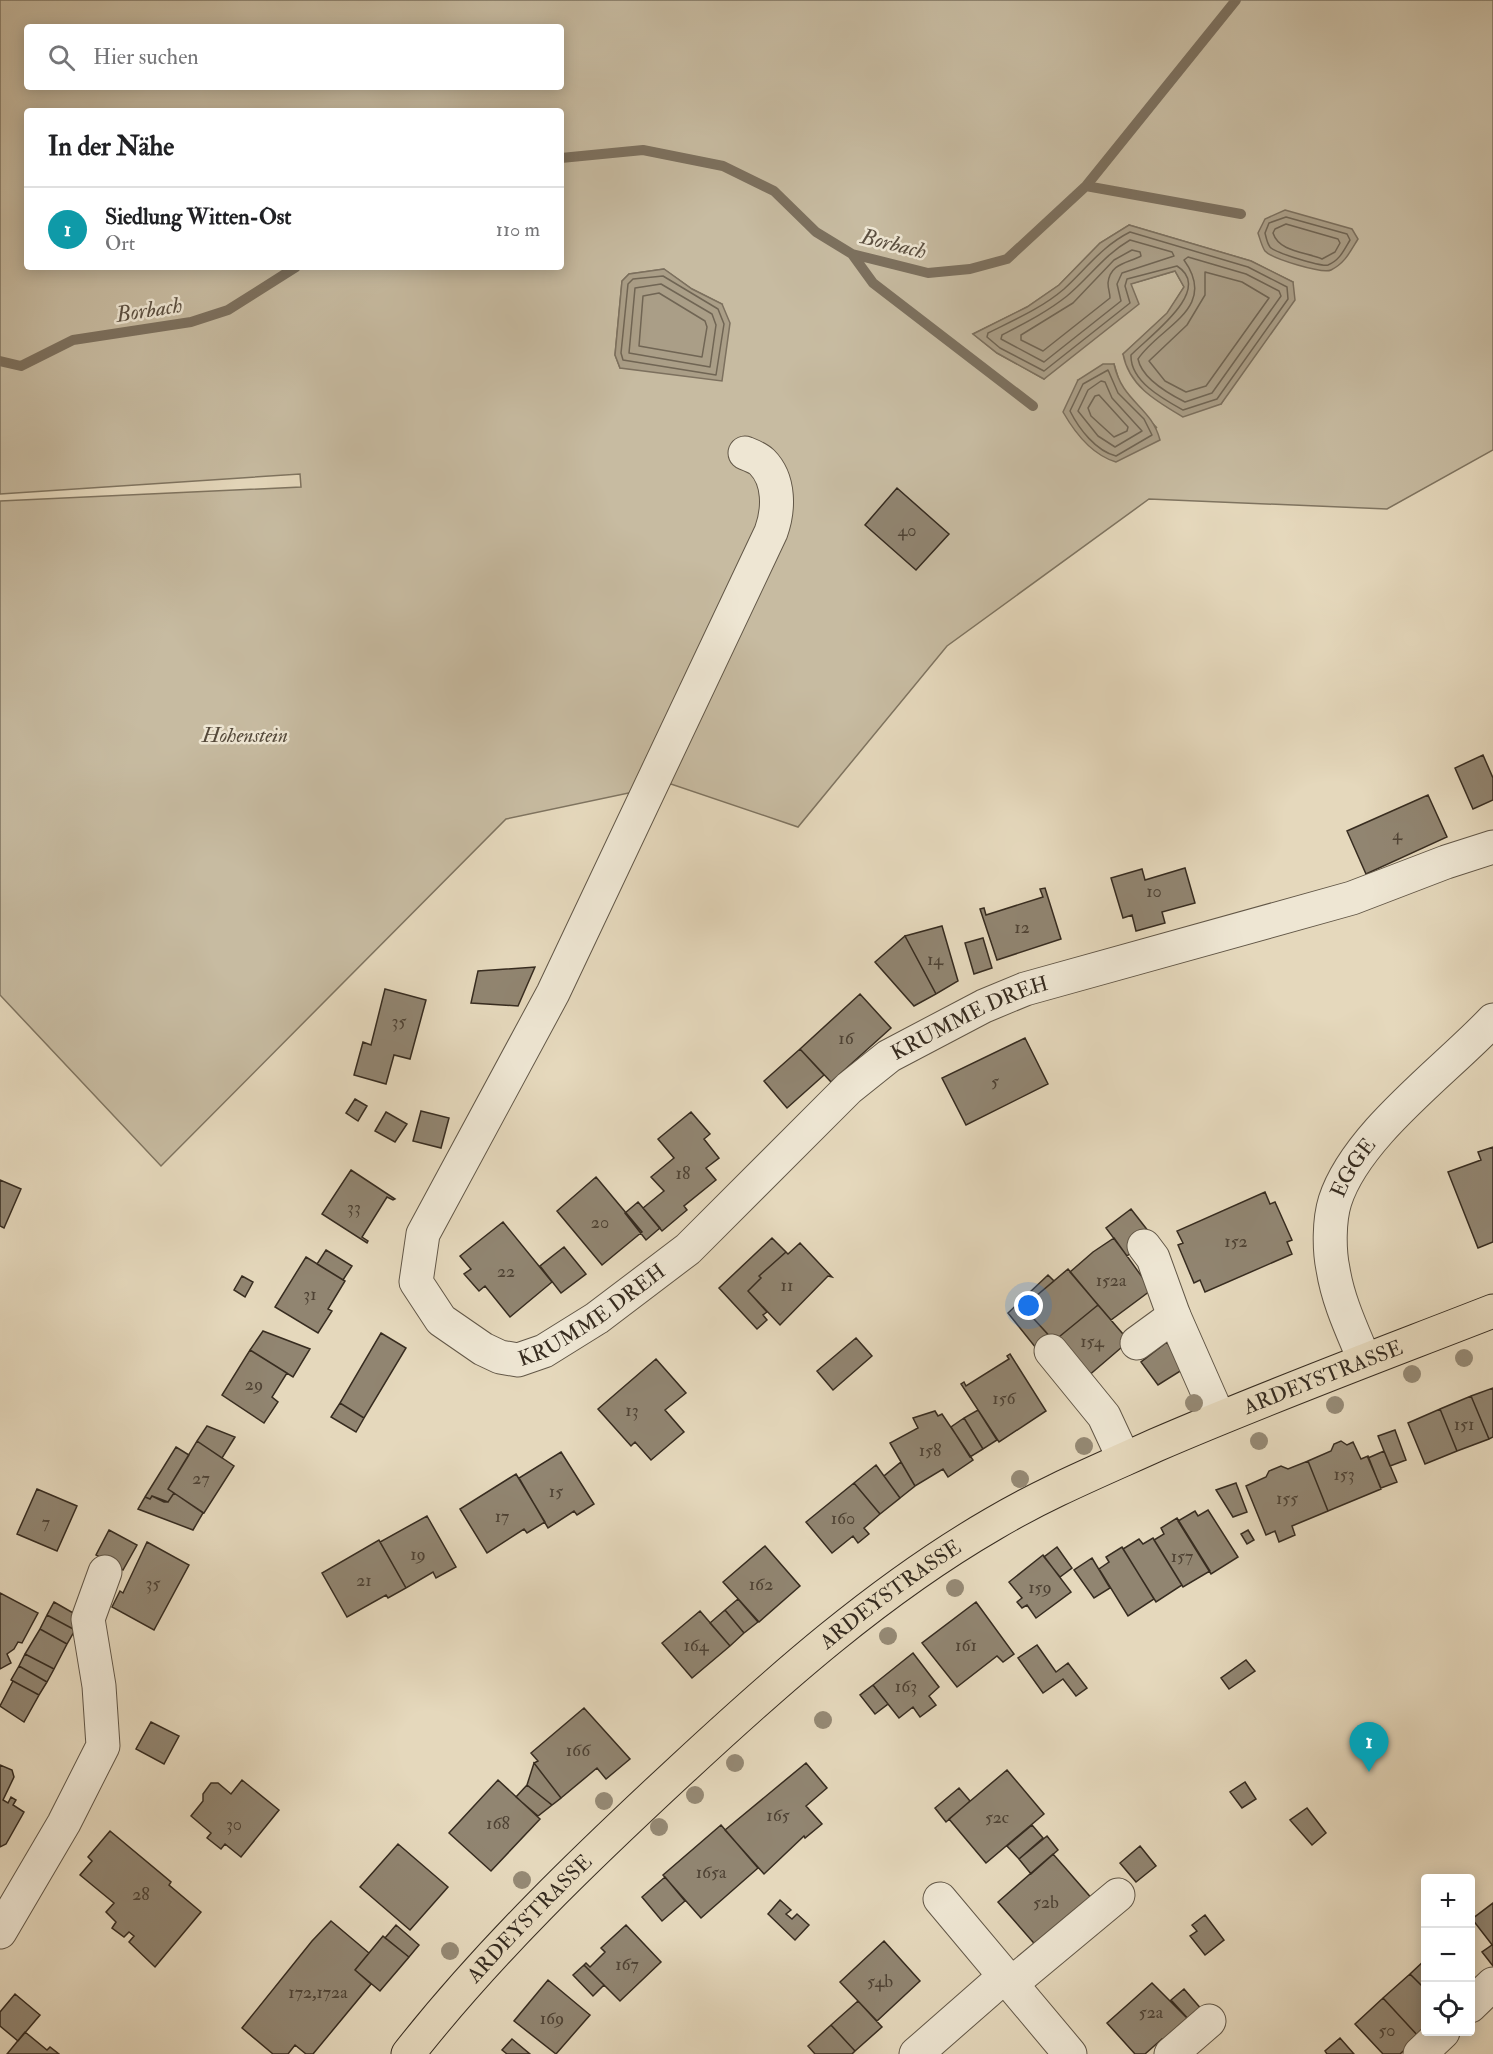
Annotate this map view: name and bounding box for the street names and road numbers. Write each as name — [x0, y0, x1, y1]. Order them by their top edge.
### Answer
street label: KRUMME DREH — [886, 970, 1051, 1067]
street label: EGGE — [1325, 1132, 1382, 1202]
street label: KRUMME DREH — [515, 1258, 671, 1373]
street label: ARDEYSTRASSE — [1239, 1334, 1407, 1421]
street label: ARDEYSTRASSE — [814, 1534, 966, 1656]
street label: ARDEYSTRASSE — [460, 1849, 598, 1989]

